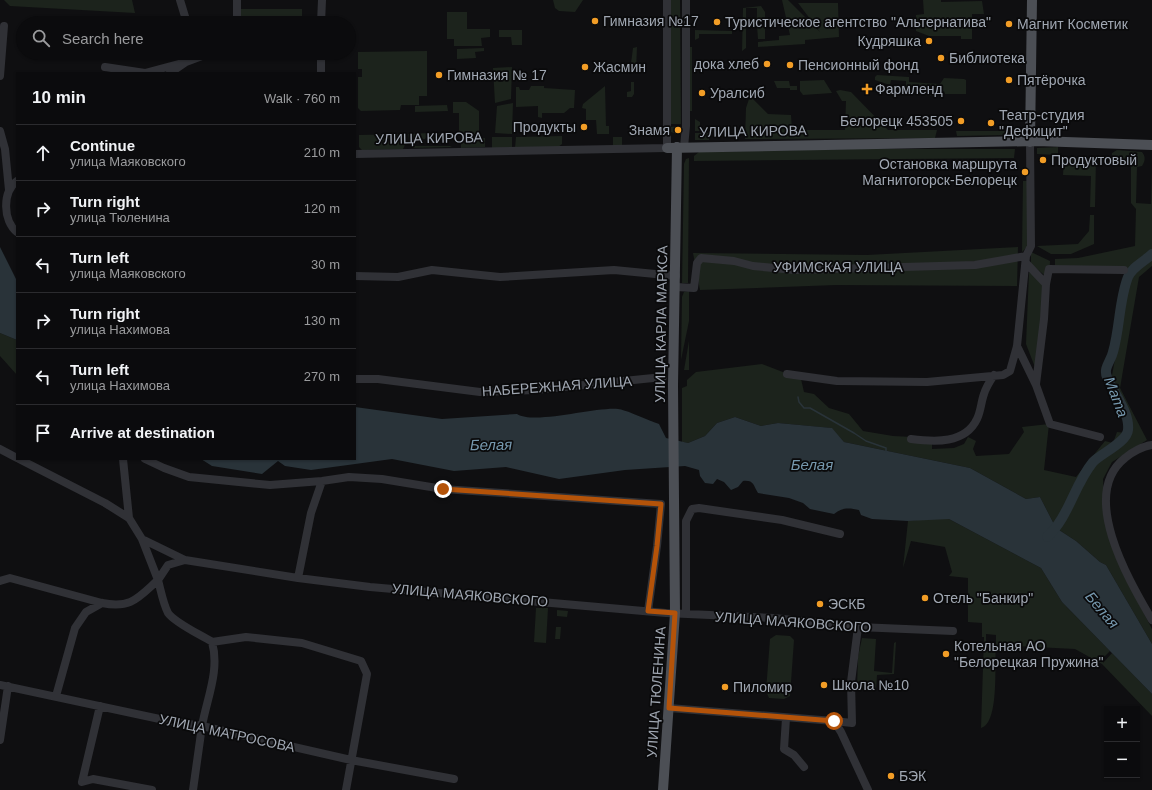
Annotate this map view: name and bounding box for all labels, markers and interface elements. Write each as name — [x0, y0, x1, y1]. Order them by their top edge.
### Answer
place label: Гимназия №17 — [603, 13, 699, 29]
place label: Туристическое агентство "Альтернатива" — [725, 14, 991, 30]
search box — [16, 16, 356, 60]
marker: Гимназия №17 — [590, 16, 600, 26]
place label: Магнит Косметик — [1017, 16, 1129, 32]
marker: Туристическое агентство "Альтернатива" — [712, 17, 722, 27]
marker: Магнит Косметик — [1004, 19, 1014, 29]
icon: search — [30, 27, 52, 49]
text: Search here — [62, 30, 144, 47]
place label: Кудряшка — [857, 33, 921, 49]
marker: Кудряшка — [924, 36, 934, 46]
place label: Библиотека — [949, 50, 1025, 66]
marker: Библиотека — [936, 53, 946, 63]
place label: дока хлеб — [694, 56, 759, 72]
place label: Пенсионный фонд — [798, 57, 919, 73]
place label: Жасмин — [593, 59, 646, 75]
marker: дока хлеб — [762, 59, 772, 69]
marker: Пенсионный фонд — [785, 60, 795, 70]
marker: Жасмин — [580, 62, 590, 72]
place label: Гимназия № 17 — [447, 67, 547, 83]
marker: Гимназия № 17 — [434, 70, 444, 80]
place label: Пятёрочка — [1017, 72, 1086, 88]
marker: Пятёрочка — [1004, 75, 1014, 85]
place label: Фармленд — [875, 81, 943, 97]
marker: Фармленд — [862, 84, 872, 94]
place label: Уралсиб — [710, 85, 765, 101]
text: 10 min — [32, 88, 86, 107]
marker: Уралсиб — [697, 88, 707, 98]
text: Walk · 760 m — [264, 91, 340, 106]
place label: Театр-студия "Дефицит" — [999, 107, 1085, 139]
place label: Белорецк 453505 — [840, 113, 953, 129]
marker: Белорецк 453505 — [956, 116, 966, 126]
marker: Театр-студия "Дефицит" — [986, 118, 996, 128]
place label: Продукты — [513, 119, 576, 135]
marker: Продукты — [579, 122, 589, 132]
place label: Знамя — [629, 122, 670, 138]
street label: УЛИЦА КИРОВА — [699, 122, 808, 140]
marker: Знамя — [673, 125, 683, 135]
street label: УЛИЦА КИРОВА — [375, 129, 484, 147]
text: Continue — [70, 137, 135, 154]
icon: ahead — [32, 142, 54, 164]
text: 210 m — [304, 145, 340, 160]
place label: Продуктовый — [1051, 152, 1137, 168]
text: улица Маяковского — [70, 154, 186, 169]
marker: Продуктовый — [1038, 155, 1048, 165]
place label: Остановка маршрута Магнитогорск-Белорецк — [862, 156, 1018, 188]
marker: Остановка маршрута Магнитогорск-Белорецк — [1020, 167, 1030, 177]
text: Turn right — [70, 193, 140, 210]
icon: right — [32, 198, 54, 220]
text: 120 m — [304, 201, 340, 216]
text: улица Тюленина — [70, 210, 170, 225]
street label: УЛИЦА КАРЛА МАРКСА — [652, 245, 670, 403]
text: Turn left — [70, 249, 129, 266]
icon: left — [32, 254, 54, 276]
text: 30 m — [311, 257, 340, 272]
street label: УФИМСКАЯ УЛИЦА — [773, 259, 904, 275]
text: улица Маяковского — [70, 266, 186, 281]
text: Turn right — [70, 305, 140, 322]
icon: right — [32, 310, 54, 332]
text: 130 m — [304, 313, 340, 328]
text: улица Нахимова — [70, 322, 170, 337]
text: Turn left — [70, 361, 129, 378]
icon: left — [32, 366, 54, 388]
text: 270 m — [304, 369, 340, 384]
street label: НАБЕРЕЖНАЯ УЛИЦА — [481, 373, 633, 399]
water label: Мата — [1101, 374, 1132, 419]
text: улица Нахимова — [70, 378, 170, 393]
icon: arrive — [32, 422, 54, 444]
text: Arrive at destination — [70, 424, 215, 441]
water label: Белая — [470, 436, 512, 453]
water label: Белая — [791, 456, 833, 473]
route end — [434, 480, 452, 498]
street label: УЛИЦА МАЯКОВСКОГО — [391, 580, 549, 610]
water label: Белая — [1082, 588, 1123, 631]
place label: Отель "Банкир" — [933, 590, 1033, 606]
marker: Отель "Банкир" — [920, 593, 930, 603]
place label: ЭСКБ — [828, 596, 866, 612]
marker: ЭСКБ — [815, 599, 825, 609]
street label: УЛИЦА МАЯКОВСКОГО — [714, 609, 872, 635]
street label: УЛИЦА ТЮЛЕНИНА — [643, 625, 669, 758]
place label: Котельная АО "Белорецкая Пружина" — [954, 638, 1103, 670]
marker: Котельная АО "Белорецкая Пружина" — [941, 649, 951, 659]
place label: Школа №10 — [832, 677, 909, 693]
place label: Пиломир — [733, 679, 792, 695]
marker: Школа №10 — [819, 680, 829, 690]
marker: Пиломир — [720, 682, 730, 692]
map controls — [1104, 706, 1140, 778]
button: + — [1104, 706, 1140, 742]
street label: УЛИЦА МАТРОСОВА — [158, 711, 297, 755]
route start — [825, 712, 843, 730]
button: − — [1104, 742, 1140, 778]
place label: БЭК — [899, 768, 927, 784]
marker: БЭК — [886, 771, 896, 781]

